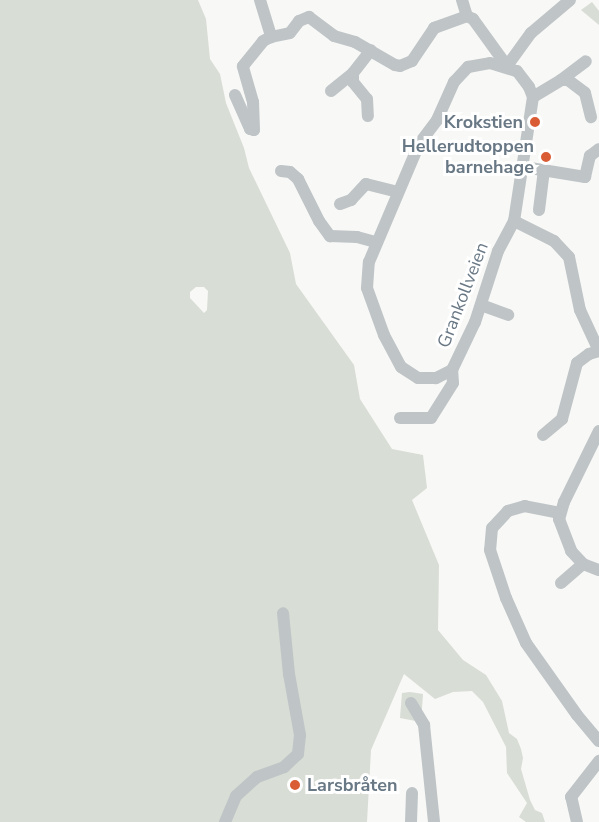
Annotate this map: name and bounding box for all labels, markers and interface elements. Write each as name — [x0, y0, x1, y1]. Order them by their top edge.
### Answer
place label: Krokstien — [444, 111, 523, 133]
marker: Krokstien — [528, 115, 542, 129]
place label: Hellerudtoppen barnehage — [402, 136, 534, 178]
marker: Hellerudtoppen barnehage — [539, 150, 553, 164]
street label: Grankollveien — [433, 239, 493, 351]
place label: Larsbråten — [307, 774, 397, 796]
marker: Larsbråten — [288, 778, 302, 792]

